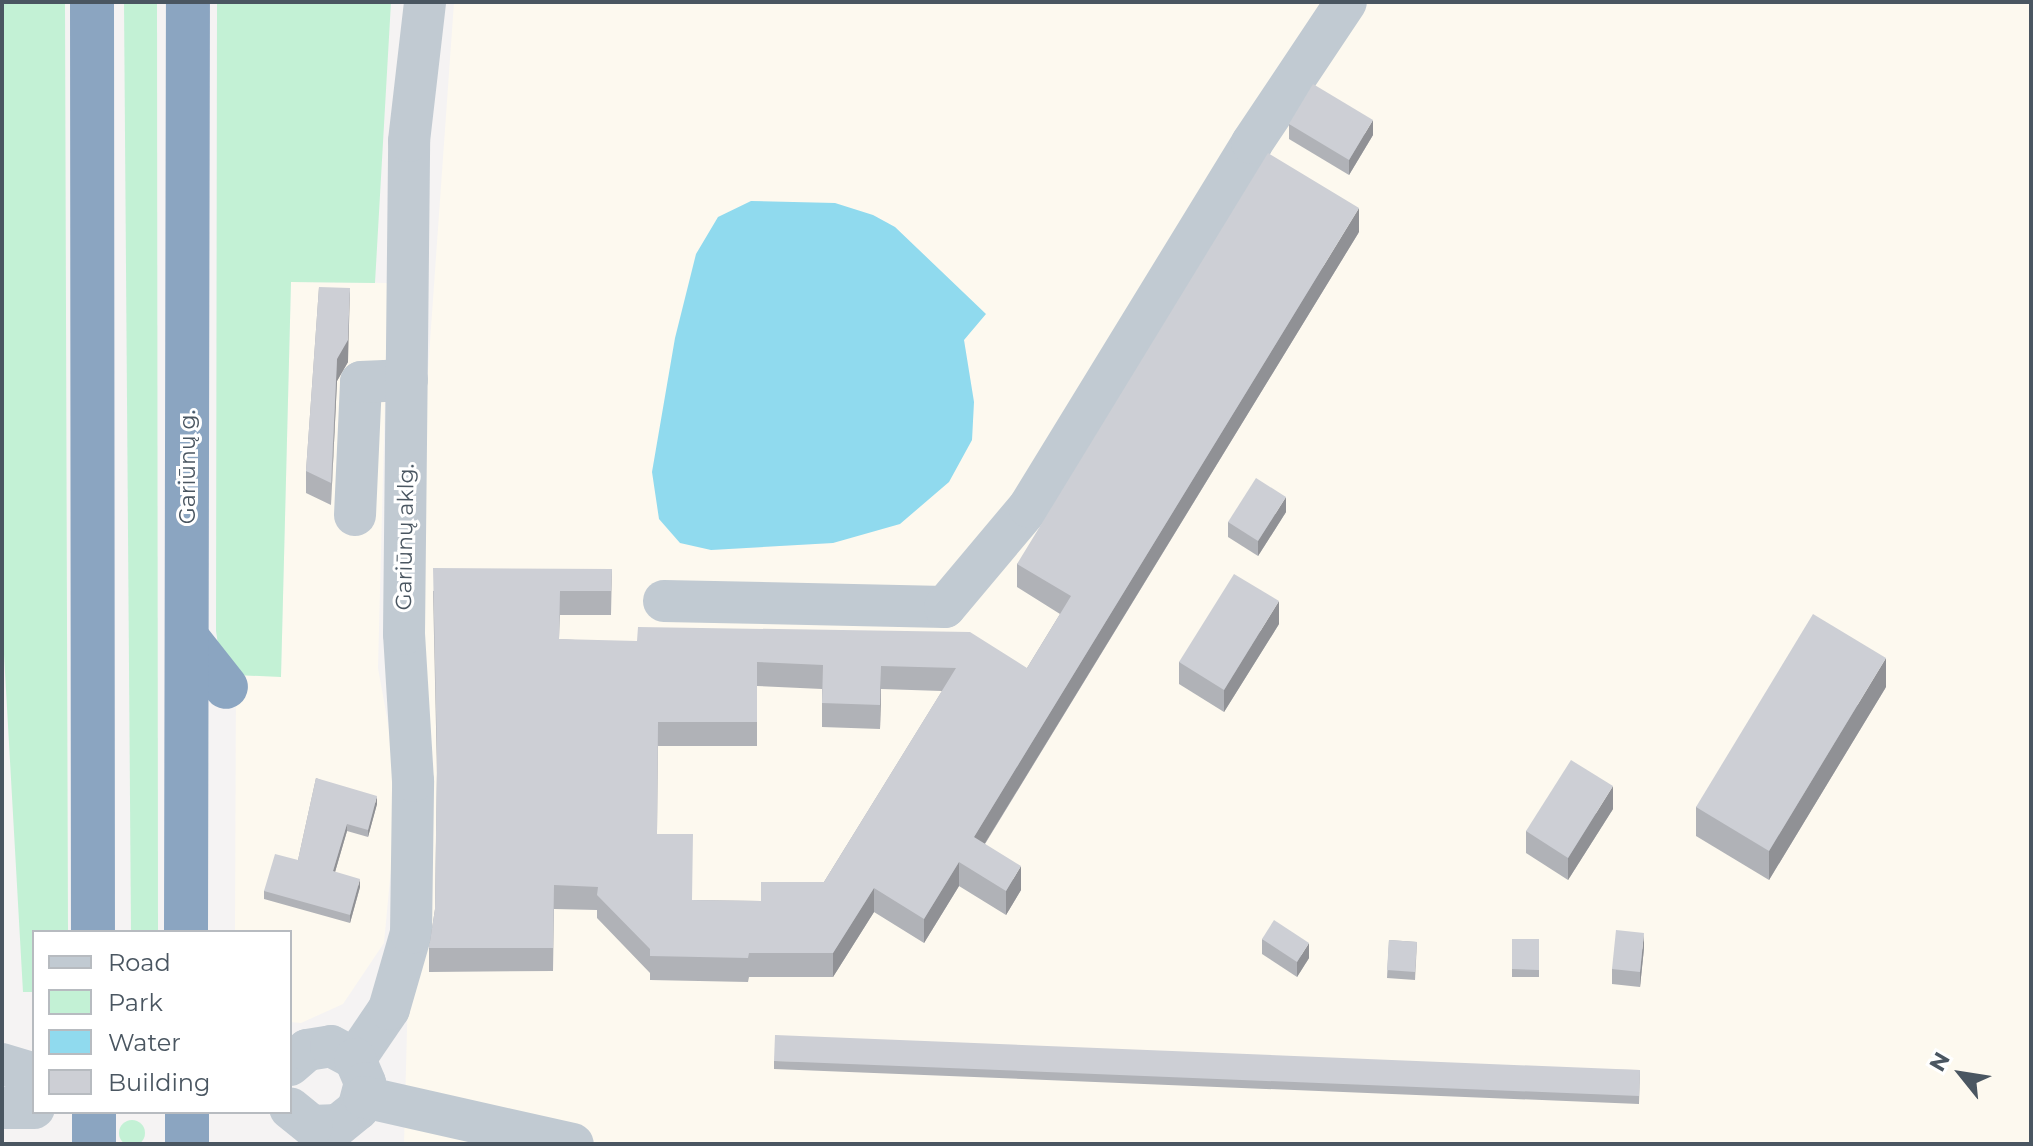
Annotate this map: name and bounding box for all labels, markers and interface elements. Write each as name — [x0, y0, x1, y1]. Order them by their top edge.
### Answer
street label: Gariūnų g. — [175, 410, 201, 524]
street label: Gariūnų aklg. — [391, 464, 419, 610]
legend — [32, 930, 292, 1114]
text: Road — [108, 948, 171, 977]
text: Park — [108, 988, 163, 1017]
text: Water — [108, 1028, 181, 1057]
north arrow — [1921, 1034, 2001, 1114]
text: N — [1924, 1047, 1956, 1076]
text: Building — [108, 1068, 211, 1097]

